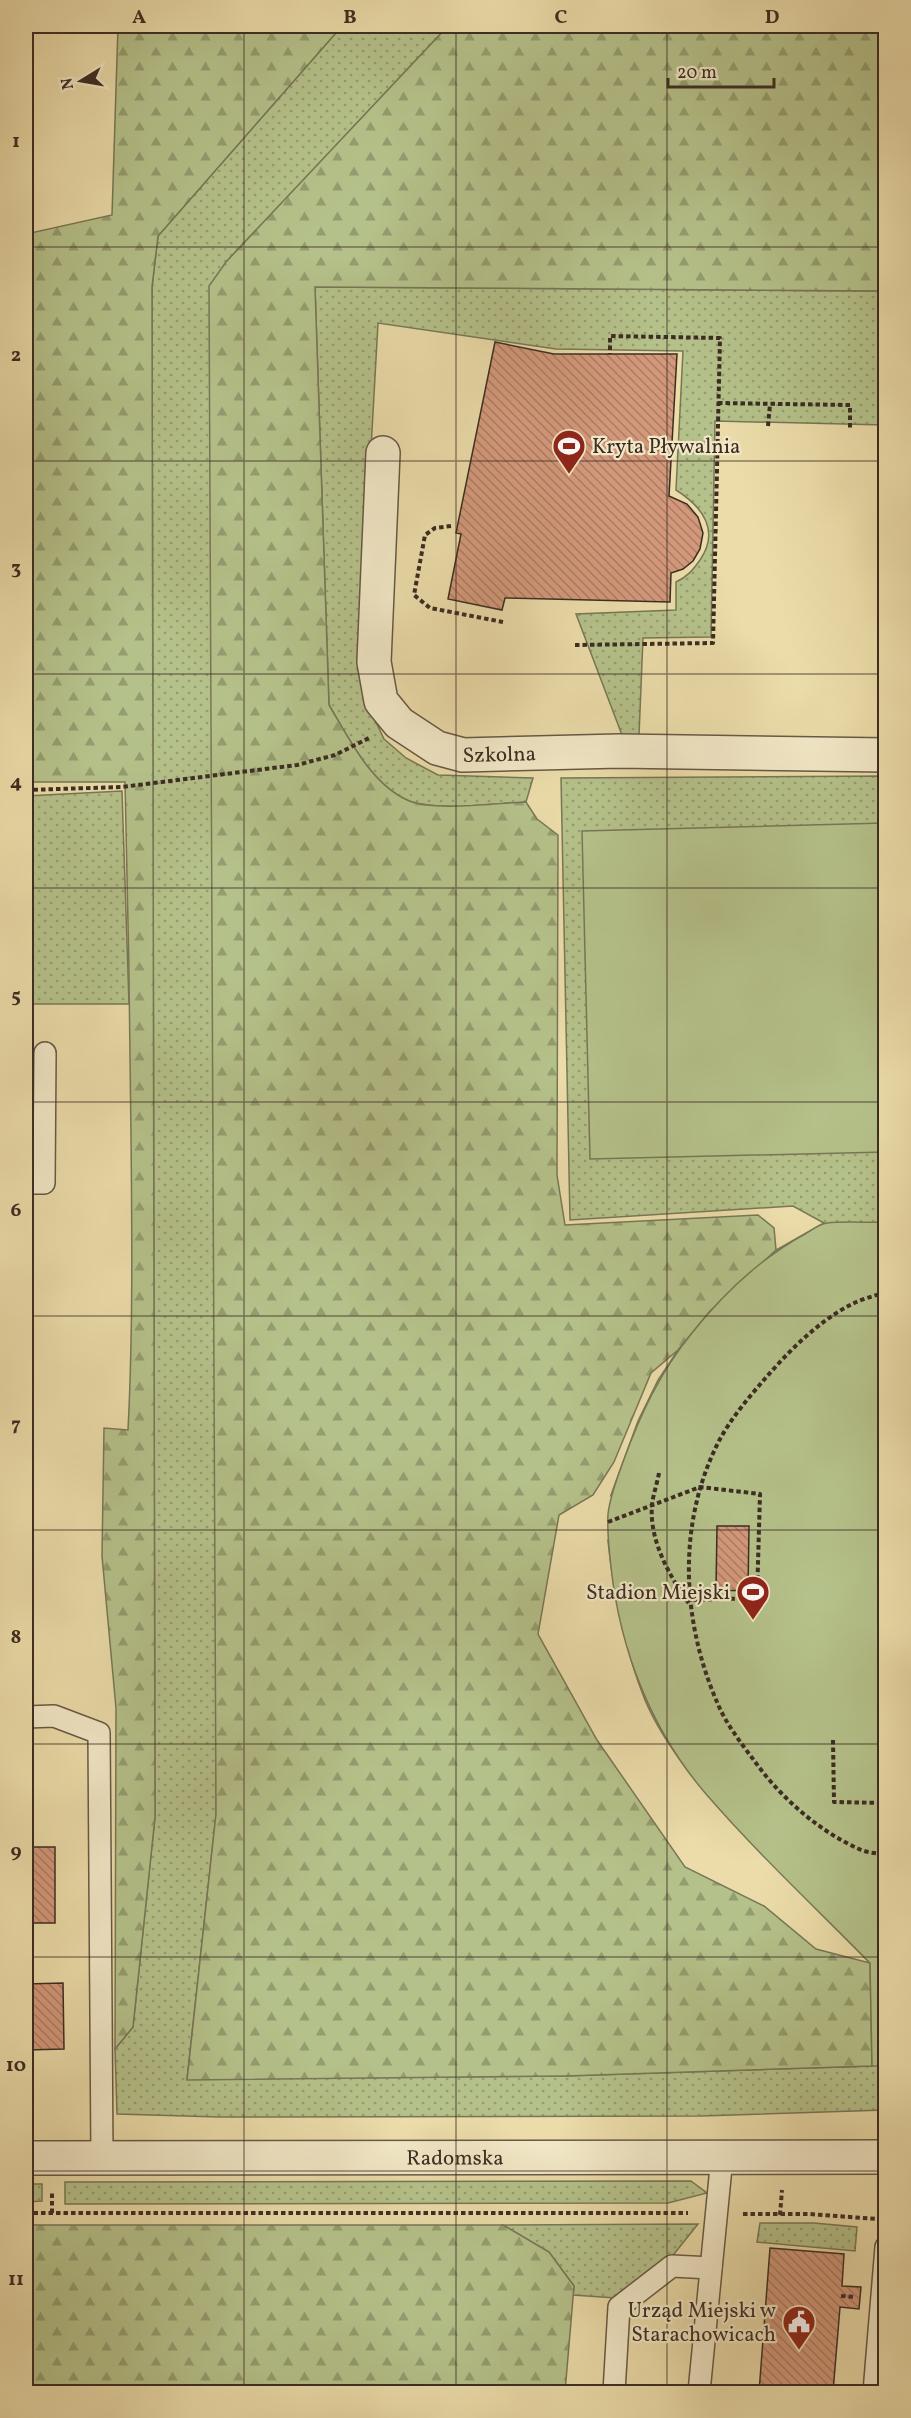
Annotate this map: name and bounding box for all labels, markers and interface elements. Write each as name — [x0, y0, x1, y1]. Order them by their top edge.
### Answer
text: A — [132, 4, 146, 32]
text: B — [343, 4, 357, 32]
text: C — [555, 4, 568, 32]
text: D — [765, 4, 779, 32]
north arrow — [51, 51, 111, 111]
scale bar — [668, 51, 774, 89]
text: 20 m — [677, 61, 717, 86]
text: N — [56, 75, 80, 91]
text: 1 — [12, 128, 20, 156]
text: 2 — [11, 342, 21, 370]
sports icon: Kryta Pływalnia — [551, 428, 587, 475]
place label: Kryta Pływalnia — [592, 433, 741, 462]
text: 3 — [11, 555, 21, 583]
street label: Szkolna — [462, 740, 536, 771]
text: 4 — [10, 769, 22, 797]
text: 5 — [11, 983, 21, 1011]
text: 6 — [11, 1197, 22, 1225]
text: 7 — [11, 1411, 21, 1439]
sports icon: Stadion Miejski — [735, 1574, 771, 1621]
place label: Stadion Miejski — [586, 1579, 730, 1608]
text: 8 — [11, 1624, 21, 1652]
text: 9 — [10, 1838, 22, 1866]
text: 10 — [6, 2052, 26, 2080]
street label: Radomska — [406, 2144, 504, 2174]
text: 11 — [8, 2266, 24, 2294]
place label: Urząd Miejski w Starachowicach — [628, 2297, 776, 2350]
public building icon: Urząd Miejski w Starachowicach — [781, 2304, 817, 2351]

